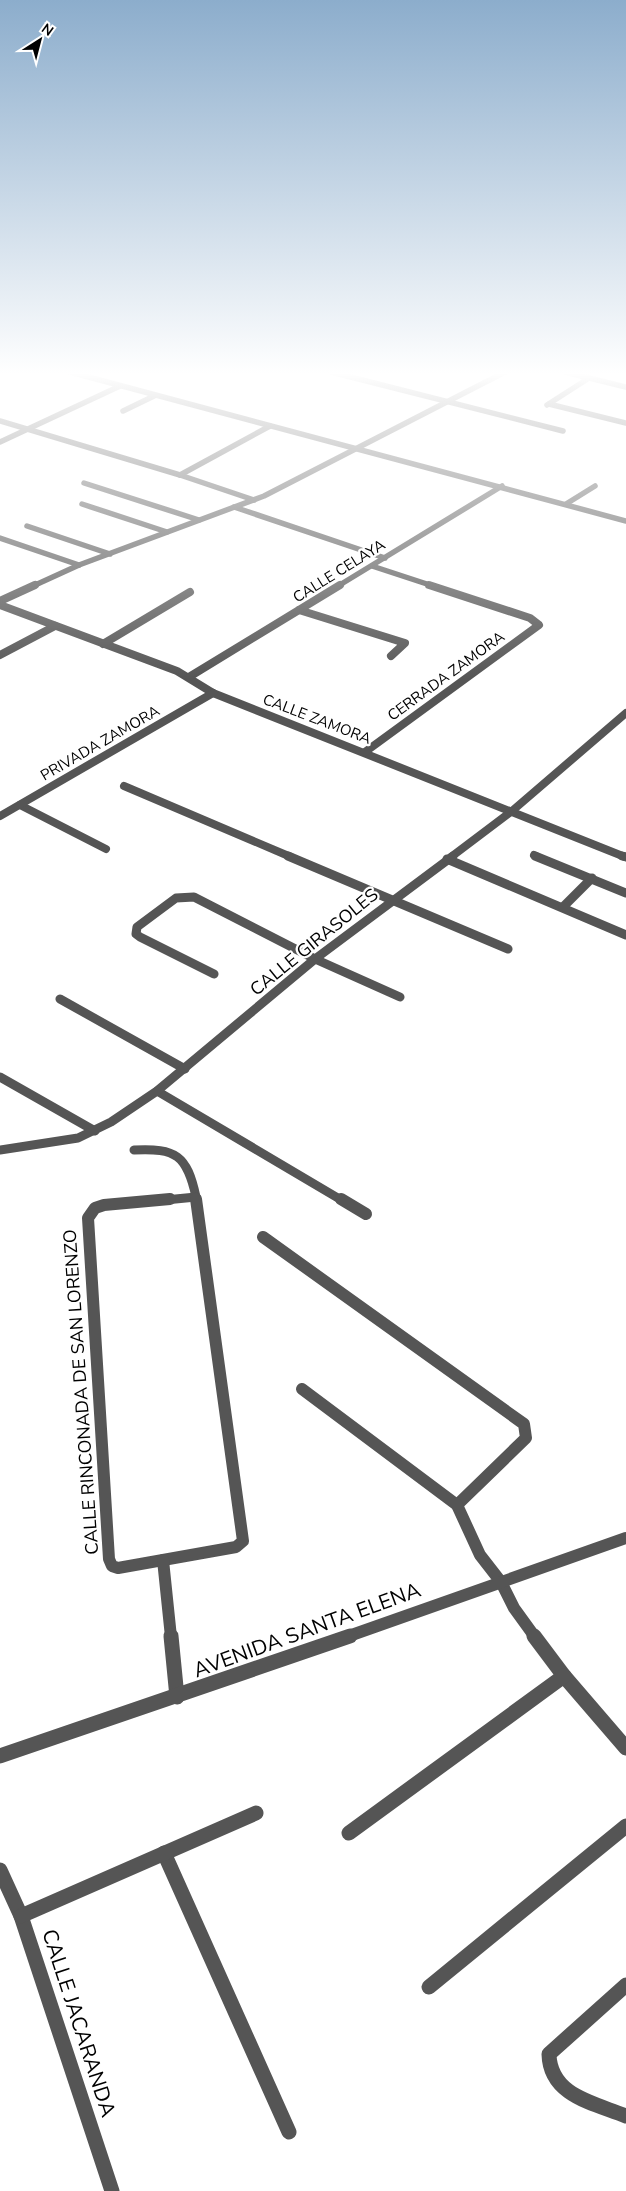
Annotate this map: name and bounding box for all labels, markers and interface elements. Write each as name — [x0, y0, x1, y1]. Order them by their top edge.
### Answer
north arrow — [15, 15, 65, 65]
text: N — [38, 19, 57, 41]
street label: CALLE CELAYA — [289, 535, 389, 607]
street label: CERRADA ZAMORA — [383, 627, 509, 725]
street label: CALLE ZAMORA — [260, 689, 374, 749]
street label: PRIVADA ZAMORA — [37, 701, 163, 785]
street label: CALLE GIRASOLES — [245, 883, 383, 1001]
street label: CALLE RINCONADA DE SAN LORENZO — [58, 1229, 104, 1555]
street label: AVENIDA SANTA ELENA — [189, 1576, 425, 1684]
street label: CALLE JACARANDA — [35, 1926, 123, 2120]

